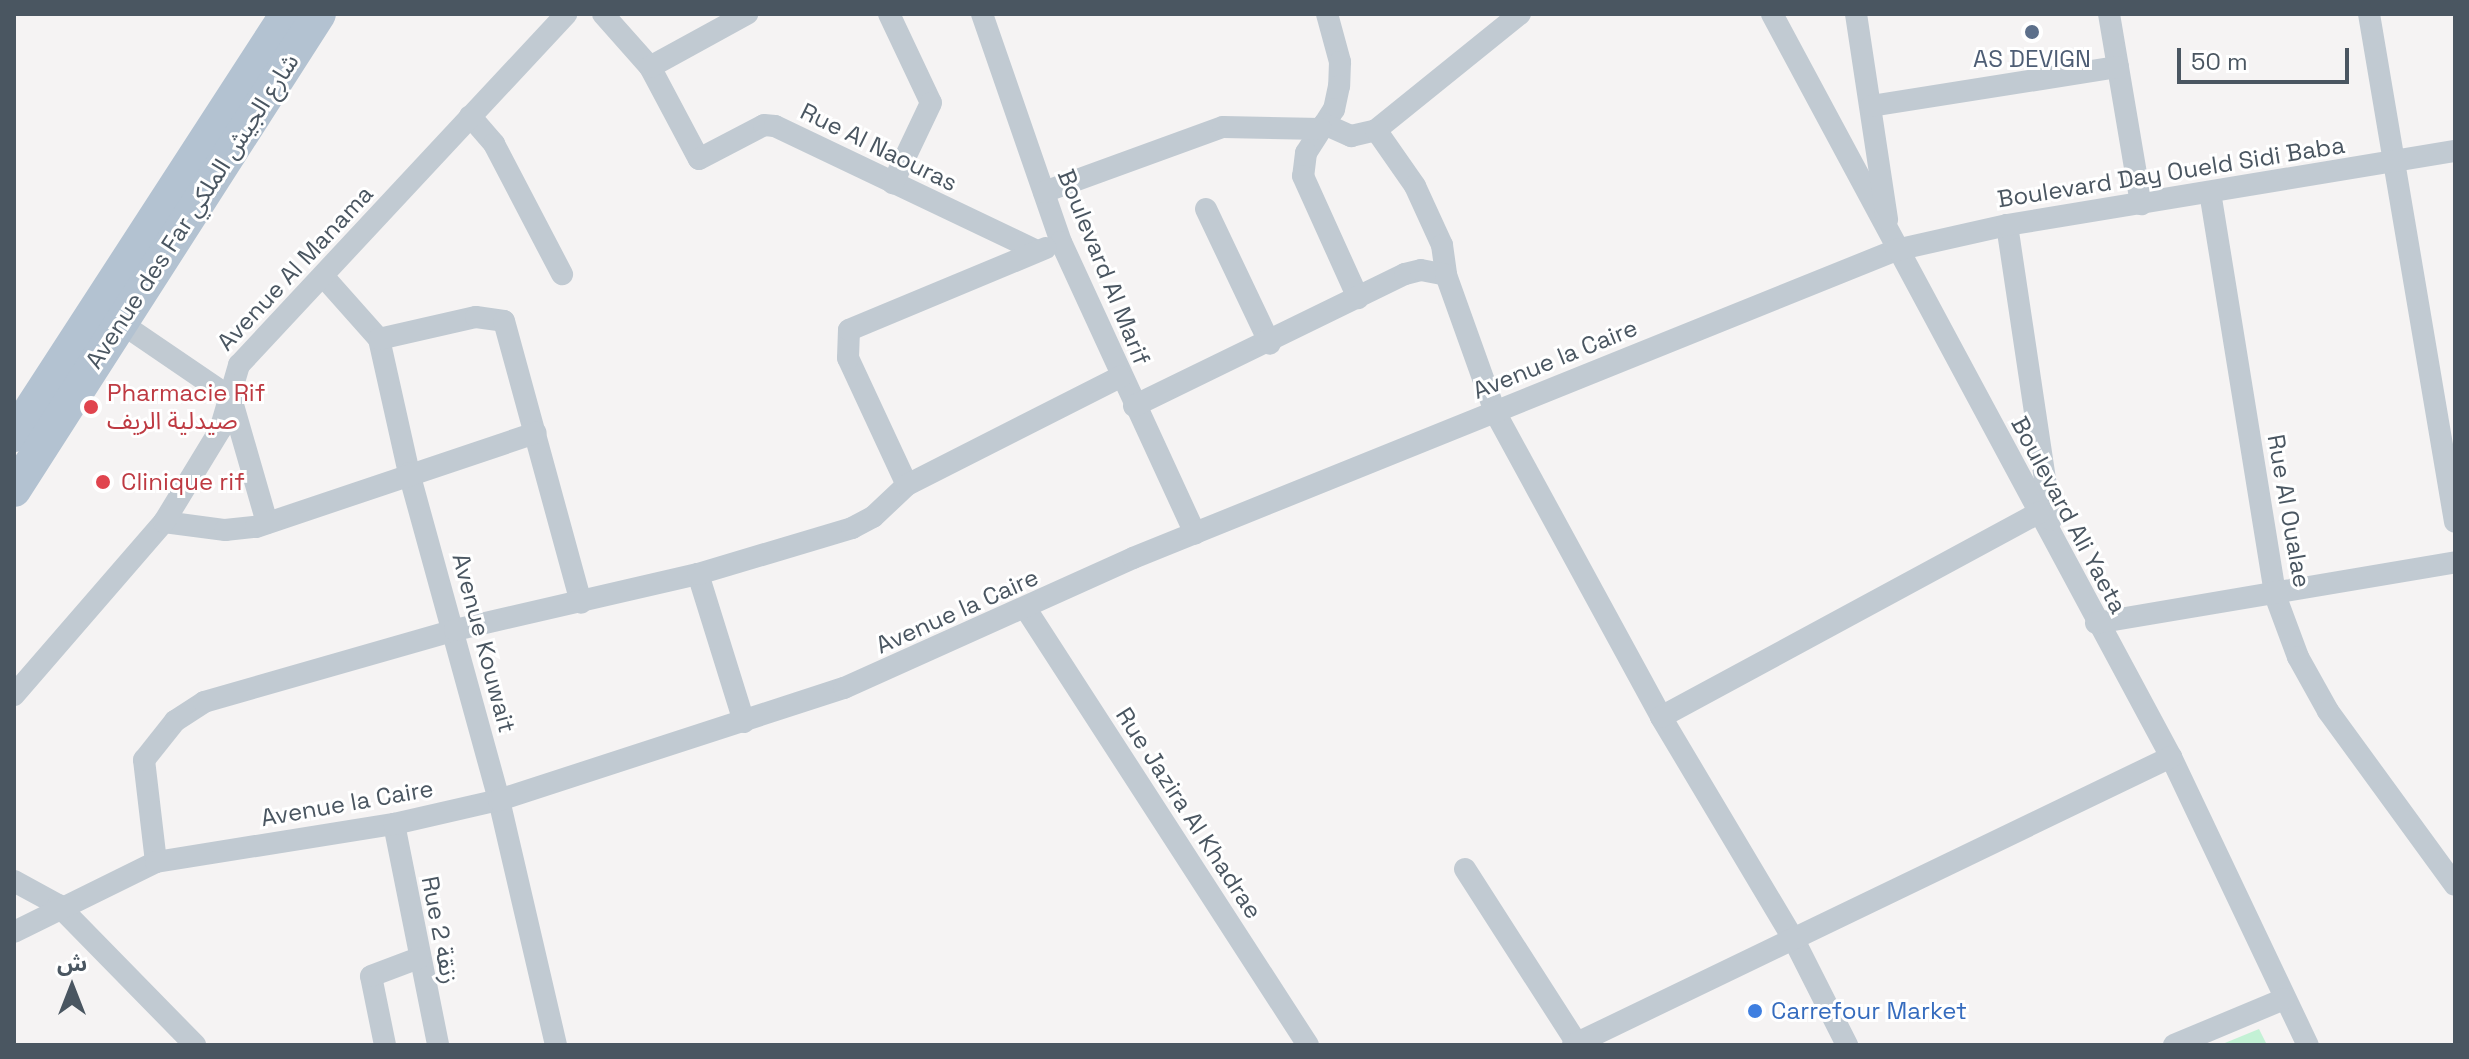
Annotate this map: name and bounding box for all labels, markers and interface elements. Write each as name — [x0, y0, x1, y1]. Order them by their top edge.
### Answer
marker: AS DEVIGN — [2023, 23, 2041, 41]
scale bar — [2181, 32, 2353, 82]
place label: AS DEVIGN — [1973, 45, 2091, 73]
text: 50 m — [2191, 46, 2248, 77]
street label: Avenue des Far شارع الجيش الملكي — [79, 48, 305, 374]
street label: Rue Al Naouras — [796, 97, 962, 197]
street label: Boulevard Day Oueld Sidi Baba — [1995, 130, 2347, 214]
street label: Boulevard Al Marif — [1052, 165, 1156, 369]
street label: Avenue Al Manama — [211, 179, 379, 357]
street label: Avenue la Caire — [1469, 313, 1641, 405]
place label: Pharmacie Rif صيدلية الريف — [107, 379, 265, 435]
marker: Pharmacie Rif صيدلية الريف — [82, 398, 100, 416]
street label: Boulevard Ali Yaeta — [2005, 411, 2133, 619]
street label: Rue Al Oualae — [2261, 432, 2317, 590]
place label: Clinique rif — [121, 468, 245, 496]
marker: Clinique rif — [92, 471, 114, 493]
street label: Avenue Kouwait — [446, 550, 522, 736]
street label: Avenue la Caire — [871, 562, 1043, 660]
street label: Rue Jazira Al Khadrae — [1110, 702, 1268, 924]
street label: Avenue la Caire — [258, 774, 436, 832]
street label: Rue 2 زنقة — [415, 874, 465, 986]
north arrow — [32, 947, 112, 1027]
text: ش — [57, 949, 87, 977]
place label: Carrefour Market — [1771, 997, 1967, 1025]
marker: Carrefour Market — [1746, 1002, 1764, 1020]

